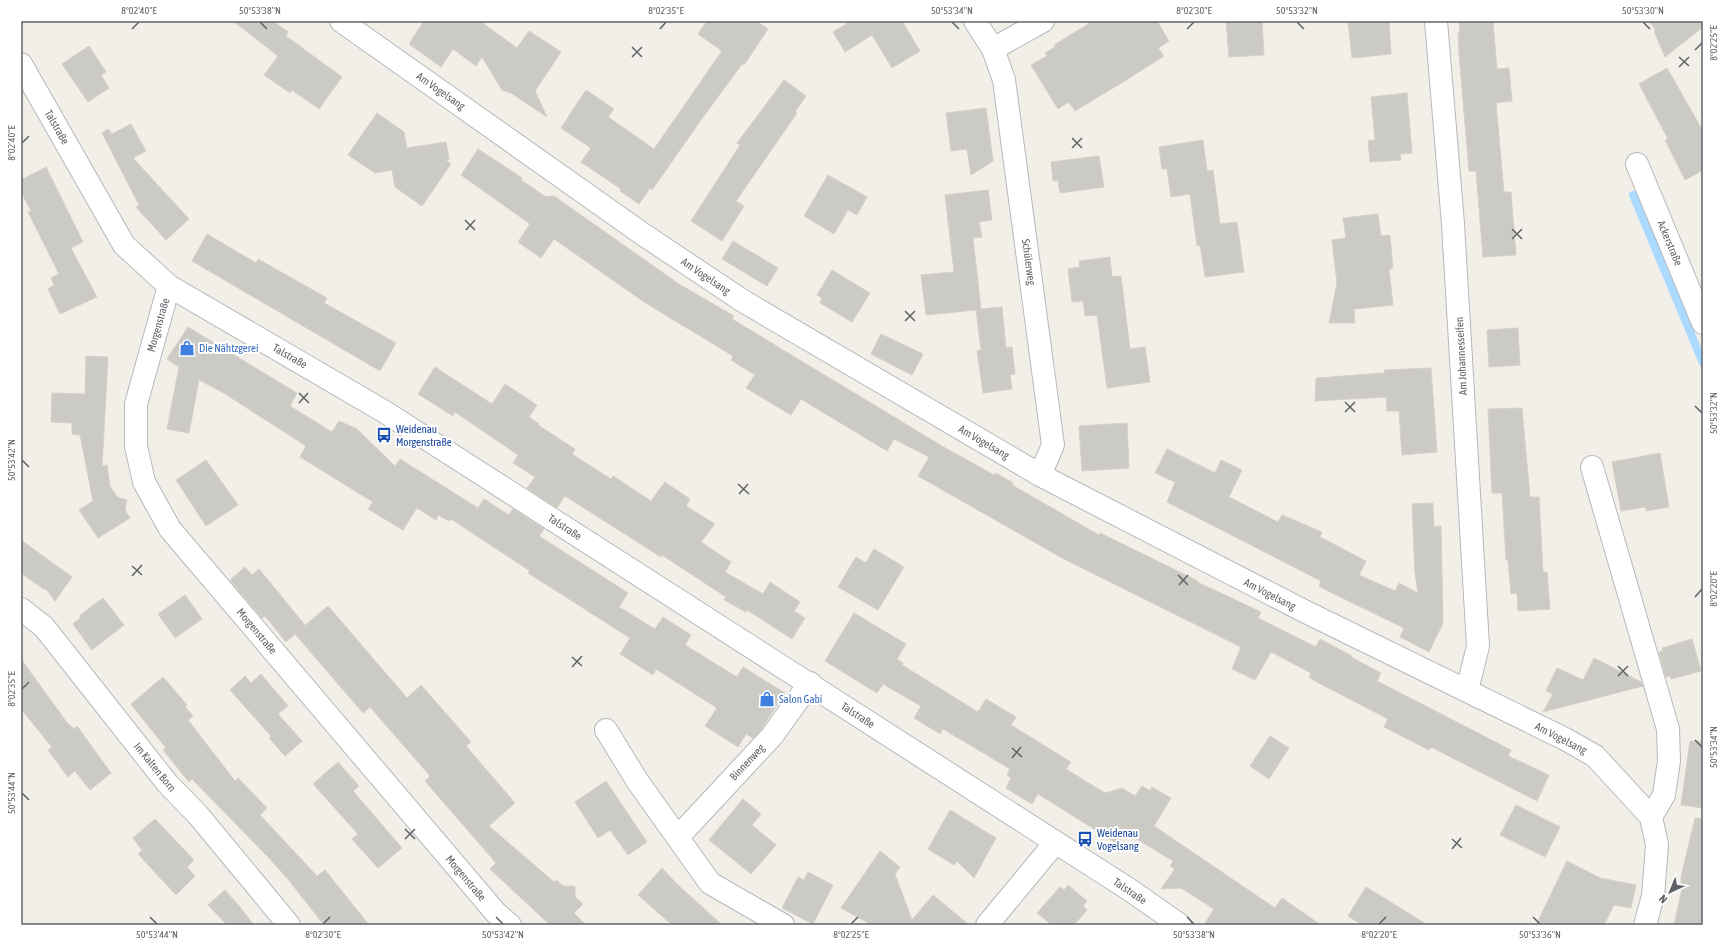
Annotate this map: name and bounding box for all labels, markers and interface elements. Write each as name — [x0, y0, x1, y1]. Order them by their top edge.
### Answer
text: 8°02'40"E — [121, 5, 157, 16]
text: 50°53'38"N — [239, 5, 281, 16]
text: 8°02'35"E — [648, 5, 684, 16]
text: 50°53'34"N — [931, 5, 973, 16]
text: 8°02'30"E — [1176, 5, 1212, 16]
text: 50°53'32"N — [1276, 5, 1318, 16]
text: 50°53'30"N — [1622, 5, 1664, 16]
text: 8°02'25"E — [1708, 25, 1719, 61]
street label: Am Vogelsang — [414, 70, 468, 112]
street label: Talstraße — [42, 108, 72, 146]
text: 8°02'40"E — [6, 125, 17, 161]
street label: Ackerstraße — [1655, 219, 1685, 267]
street label: Schülerweg — [1020, 238, 1038, 286]
street label: Am Vogelsang — [679, 255, 733, 297]
street label: Morgenstraße — [145, 297, 171, 353]
street label: Am Johannesseifen — [1453, 317, 1469, 395]
shop icon: Die Nähtzgerei — [178, 339, 196, 357]
street label: Talstraße — [271, 341, 309, 371]
place label: Die Nähtzgerei — [199, 342, 259, 354]
text: 50°53'32"N — [1708, 392, 1719, 434]
place label: Weidenau Morgenstraße — [396, 423, 452, 448]
street label: Am Vogelsang — [957, 423, 1012, 461]
bus stop icon: Weidenau Morgenstraße — [375, 426, 393, 444]
text: 50°53'42"N — [6, 439, 17, 481]
street label: Talstraße — [546, 512, 584, 542]
text: 8°02'20"E — [1708, 571, 1719, 607]
street label: Am Vogelsang — [1242, 576, 1298, 612]
street label: Morgenstraße — [235, 606, 279, 656]
text: 8°02'35"E — [6, 671, 17, 707]
shop icon: Salon Gabi — [758, 690, 776, 708]
place label: Salon Gabi — [779, 693, 822, 705]
street label: Talstraße — [839, 700, 877, 730]
street label: Am Vogelsang — [1533, 720, 1589, 756]
text: 50°53'34"N — [1708, 726, 1719, 768]
street label: Im Kalten Born — [132, 740, 178, 794]
street label: Binnenweg — [727, 741, 767, 783]
text: 50°53'44"N — [6, 772, 17, 814]
place label: Weidenau Vogelsang — [1097, 827, 1139, 852]
bus stop icon: Weidenau Vogelsang — [1076, 830, 1094, 848]
street label: Morgenstraße — [444, 853, 488, 903]
north arrow — [1650, 872, 1690, 912]
street label: Talstraße — [1111, 876, 1149, 906]
text: N — [1657, 893, 1670, 906]
text: 50°53'44"N — [136, 929, 178, 940]
text: 8°02'30"E — [305, 929, 341, 940]
text: 50°53'42"N — [482, 929, 524, 940]
text: 8°02'25"E — [833, 929, 869, 940]
text: 50°53'38"N — [1173, 929, 1215, 940]
text: 8°02'20"E — [1361, 929, 1397, 940]
text: 50°53'36"N — [1519, 929, 1561, 940]

